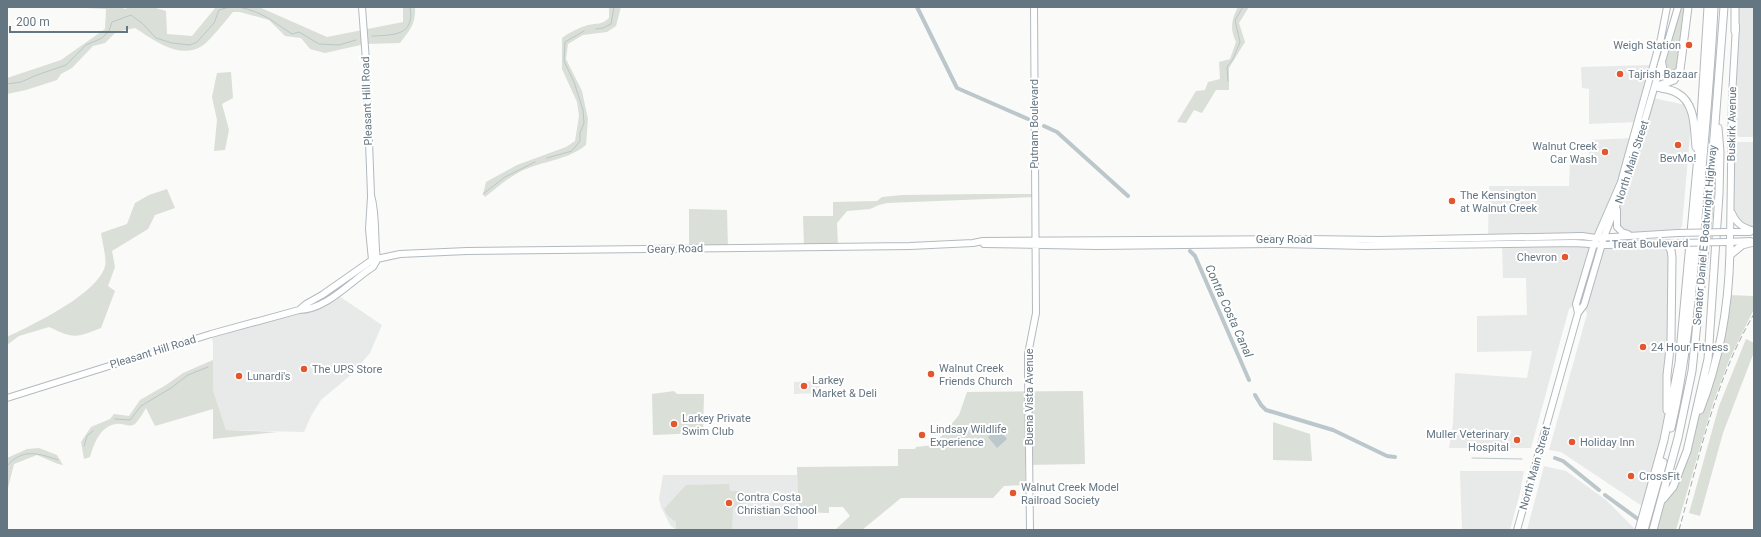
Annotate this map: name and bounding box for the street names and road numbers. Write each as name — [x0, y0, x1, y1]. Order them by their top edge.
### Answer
street label: Pleasant Hill Road — [359, 56, 375, 146]
street label: Putnam Boulevard — [1028, 79, 1041, 169]
street label: Buskirk Avenue — [1725, 86, 1739, 162]
street label: North Main Street — [1612, 118, 1652, 205]
street label: Senator Daniel E Boatwright Highway — [1691, 144, 1719, 326]
street label: Geary Road — [1256, 233, 1312, 246]
street label: Treat Boulevard — [1612, 237, 1688, 251]
street label: Geary Road — [647, 242, 703, 256]
street label: Pleasant Hill Road — [108, 333, 198, 371]
street label: Buena Vista Avenue — [1023, 348, 1036, 446]
street label: North Main Street — [1517, 424, 1553, 511]

